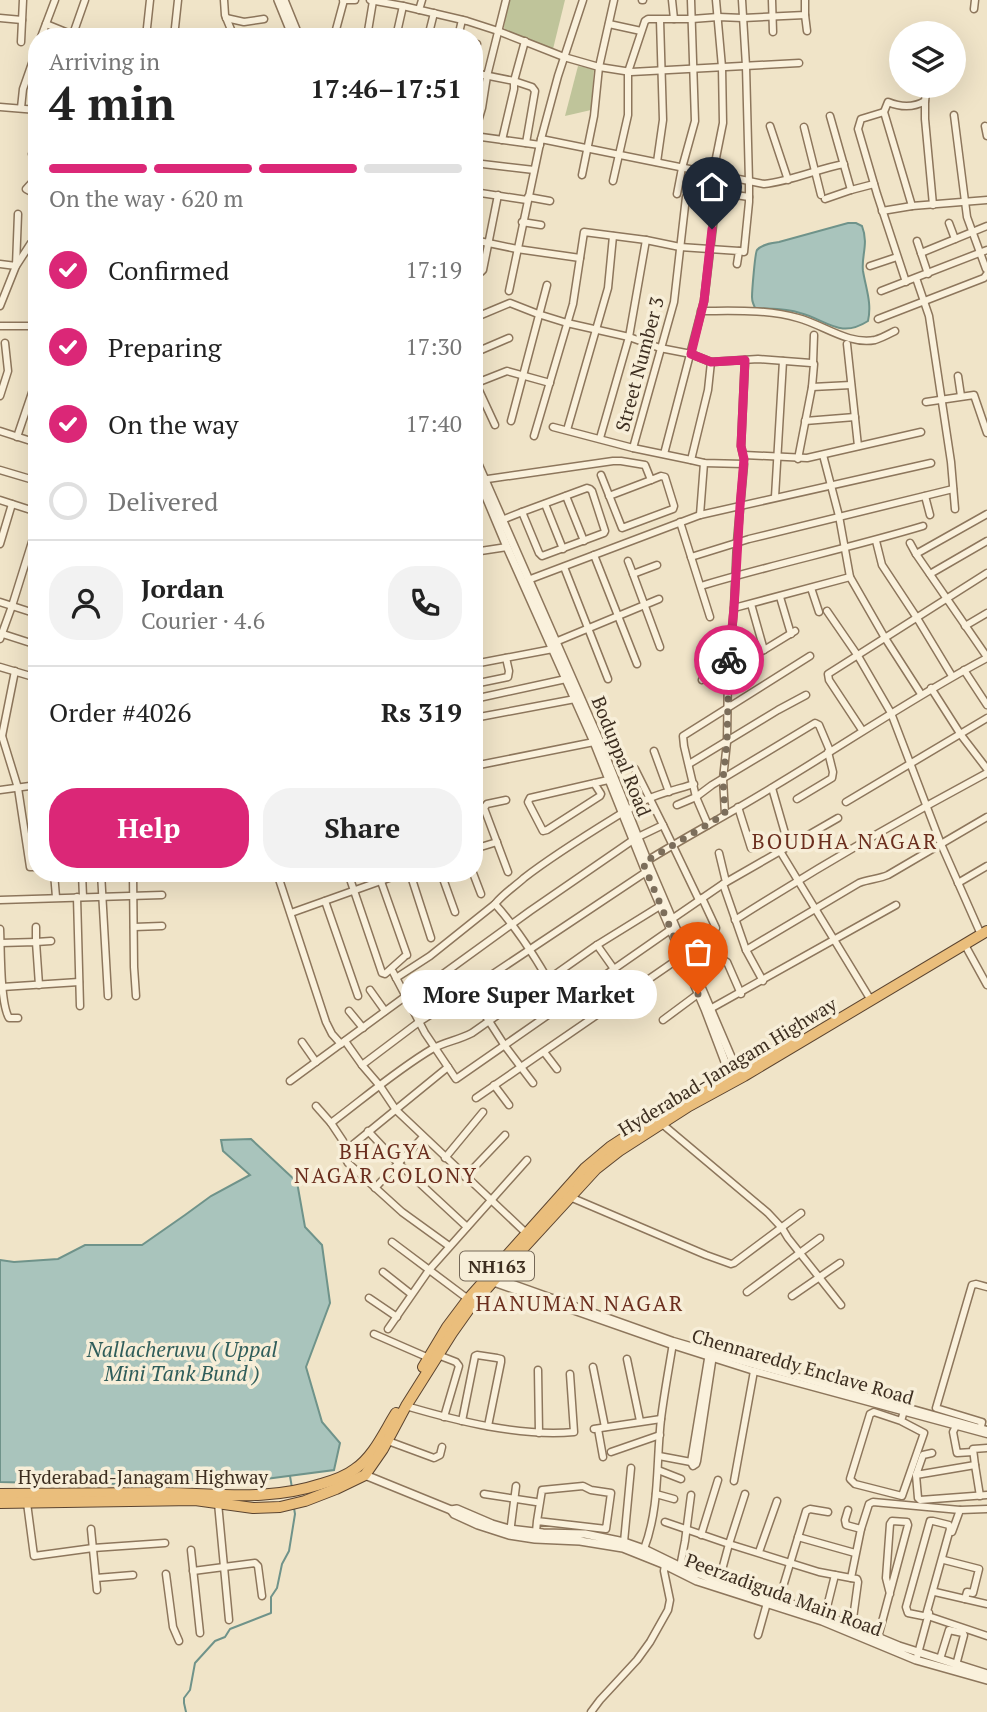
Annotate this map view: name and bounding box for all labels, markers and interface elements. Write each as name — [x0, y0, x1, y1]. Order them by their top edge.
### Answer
map controls — [889, 21, 966, 98]
button: layers — [889, 21, 966, 98]
text: Arriving in — [49, 46, 160, 77]
text: 17:46–17:51 — [310, 71, 462, 105]
text: 4 min — [49, 72, 175, 133]
pin — [682, 157, 742, 229]
icon: home — [693, 168, 731, 206]
text: On the way · 620 m — [49, 183, 243, 214]
icon: check — [49, 251, 87, 289]
text: Confirmed — [108, 253, 229, 287]
text: 17:19 — [405, 254, 462, 285]
street label: Street Number 3 — [609, 294, 669, 434]
icon: check — [49, 328, 87, 366]
text: Preparing — [108, 330, 221, 364]
text: 17:30 — [405, 331, 462, 362]
icon: check — [49, 405, 87, 443]
text: On the way — [108, 407, 239, 441]
text: 17:40 — [405, 408, 462, 439]
text: Delivered — [108, 484, 218, 518]
button: person — [49, 566, 123, 640]
button: phone — [388, 566, 462, 640]
text: Jordan — [141, 571, 224, 605]
text: Courier · 4.6 — [141, 605, 265, 636]
courier — [694, 625, 764, 695]
icon: bike — [710, 641, 748, 679]
street label: Boduppal Road — [587, 692, 658, 820]
text: Order #4026 — [49, 695, 191, 729]
text: Rs 319 — [381, 695, 462, 729]
button: Help — [49, 788, 249, 868]
button: Share — [263, 788, 462, 868]
district label: BOUDHA NAGAR — [752, 827, 938, 855]
pin — [668, 922, 728, 994]
icon: bag — [679, 933, 717, 971]
callout: More Super Market — [400, 970, 656, 1018]
text: More Super Market — [423, 979, 635, 1010]
street label: Hyderabad-Janagam Highway — [613, 991, 841, 1141]
district label: BHAGYA NAGAR COLONY — [294, 1137, 478, 1189]
road number: NH163 — [460, 1252, 534, 1280]
district label: HANUMAN NAGAR — [476, 1289, 684, 1317]
street label: Chennareddy Enclave Road — [689, 1322, 917, 1410]
water label: Nallacheruvu ( Uppal Mini Tank Bund ) — [86, 1335, 278, 1387]
street label: Hyderabad-Janagam Highway — [18, 1464, 269, 1489]
street label: Peerzadiguda Main Road — [682, 1547, 886, 1641]

